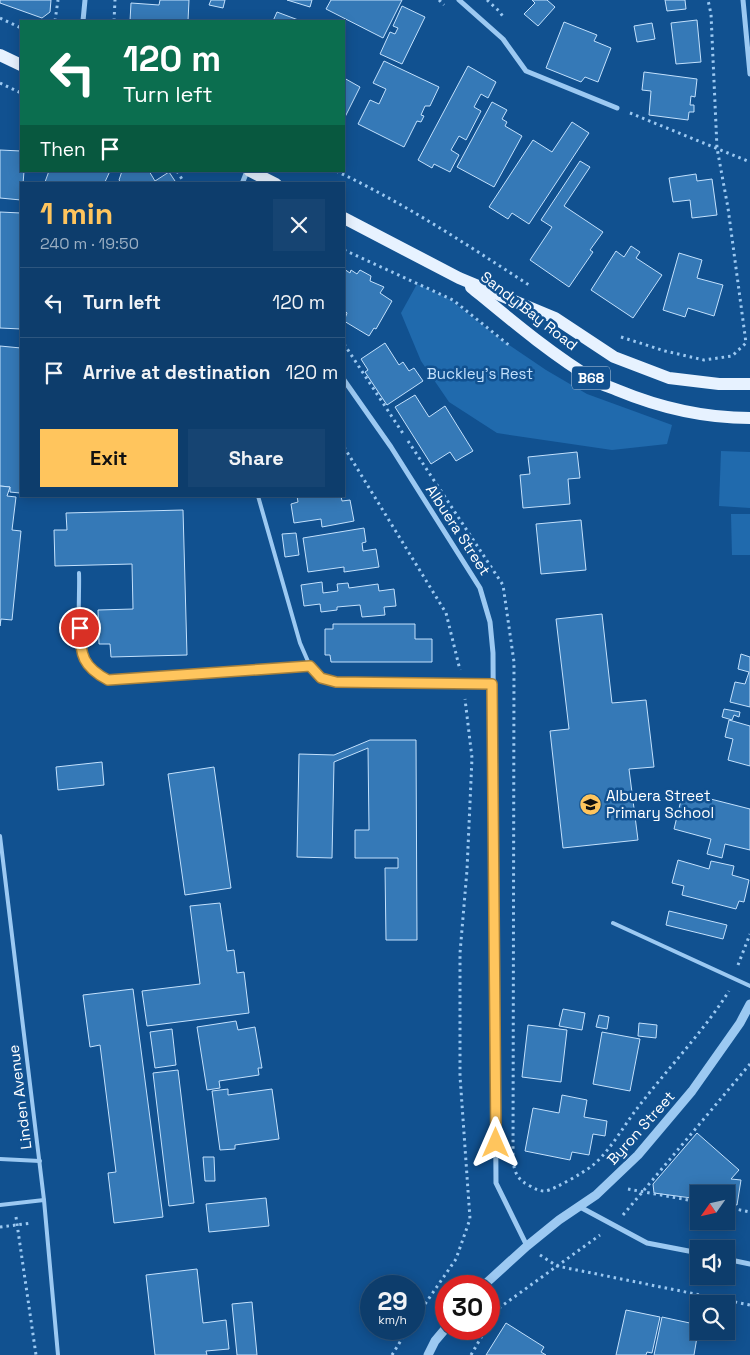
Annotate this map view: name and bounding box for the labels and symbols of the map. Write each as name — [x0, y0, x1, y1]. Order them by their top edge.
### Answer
street label: Sandy Bay Road — [477, 267, 582, 354]
park label: Buckley's Rest — [427, 364, 533, 383]
road number: B68 — [572, 366, 610, 389]
street label: Albuera Street — [422, 481, 495, 579]
pin — [59, 607, 101, 649]
place label: Albuera Street Primary School — [606, 786, 714, 822]
school or university icon: Albuera Street Primary School — [578, 793, 602, 817]
street label: Linden Avenue — [4, 1043, 35, 1151]
street label: Byron Street — [603, 1087, 679, 1168]
position arrow — [469, 1116, 521, 1168]
north arrow — [690, 1185, 735, 1230]
speed limit sign: 30 — [435, 1275, 500, 1340]

